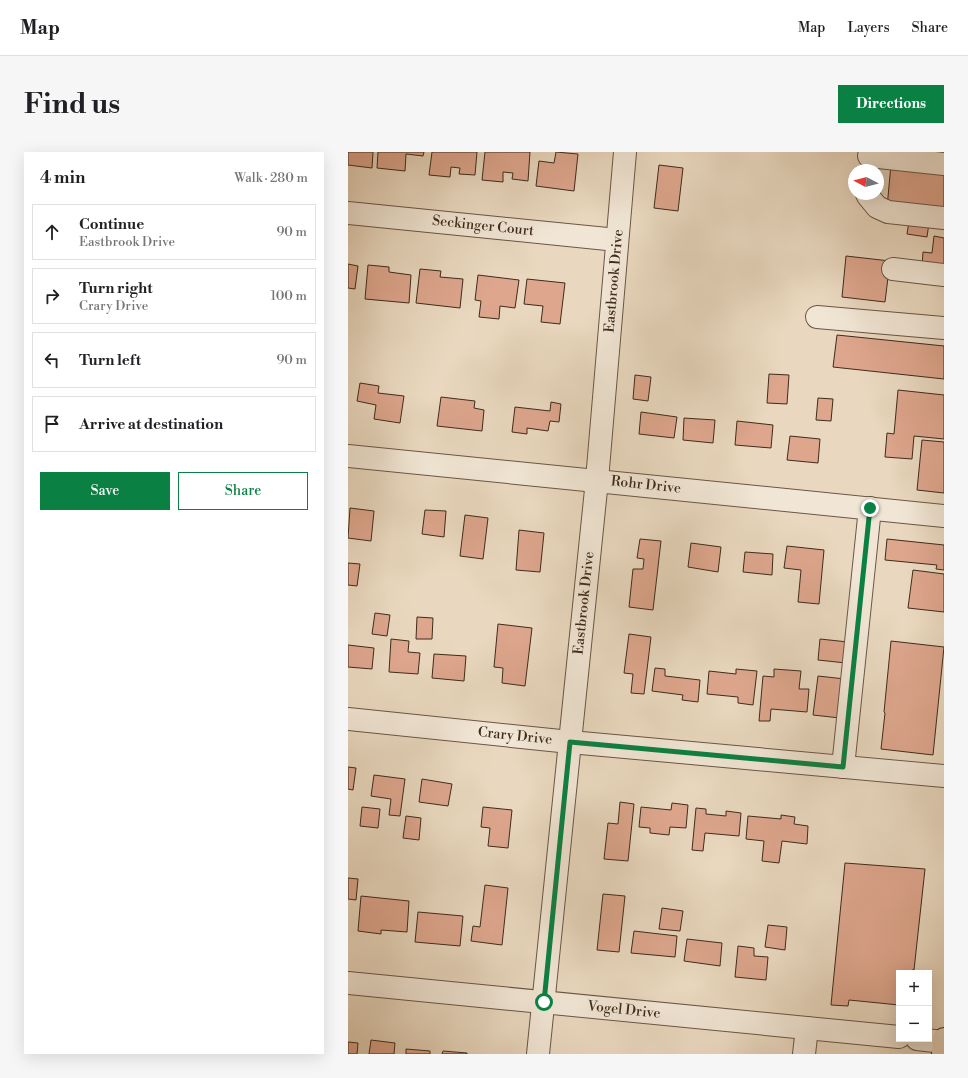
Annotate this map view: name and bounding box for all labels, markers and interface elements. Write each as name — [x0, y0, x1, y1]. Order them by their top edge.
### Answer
text: Map — [20, 16, 60, 40]
text: Map — [798, 19, 825, 37]
text: Layers — [847, 19, 890, 37]
text: Share — [912, 19, 948, 37]
button: Directions — [838, 85, 944, 123]
text: Find us — [24, 87, 120, 122]
north arrow — [848, 164, 884, 200]
text: 4 min — [40, 167, 85, 189]
text: Walk · 280 m — [234, 170, 308, 186]
street label: Seckinger Court — [431, 212, 535, 240]
text: Continue — [79, 215, 144, 234]
icon: ahead — [41, 221, 63, 243]
text: 90 m — [276, 224, 307, 240]
street label: Eastbrook Drive — [601, 229, 627, 333]
text: Eastbrook Drive — [79, 234, 175, 250]
text: Turn right — [79, 279, 153, 298]
icon: right — [41, 285, 63, 307]
text: 100 m — [271, 288, 307, 304]
text: Crary Drive — [79, 298, 148, 314]
icon: left — [41, 349, 63, 371]
text: Turn left — [79, 351, 141, 370]
text: 90 m — [276, 352, 307, 368]
icon: arrive — [41, 413, 63, 435]
text: Arrive at destination — [79, 415, 223, 434]
button: Save — [40, 472, 170, 510]
button: Share — [178, 472, 308, 510]
street label: Rohr Drive — [610, 472, 682, 498]
route end — [861, 499, 879, 517]
street label: Eastbrook Drive — [570, 551, 598, 655]
street label: Crary Drive — [477, 723, 553, 749]
map controls — [896, 970, 932, 1042]
button: + — [896, 970, 932, 1006]
route start — [535, 993, 553, 1011]
street label: Vogel Drive — [586, 997, 661, 1023]
button: − — [896, 1006, 932, 1042]

